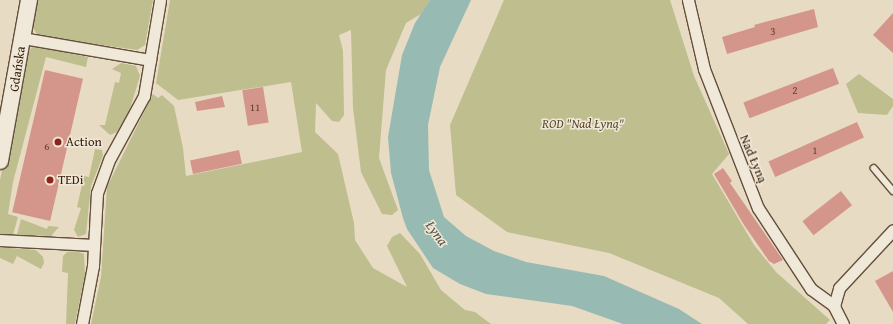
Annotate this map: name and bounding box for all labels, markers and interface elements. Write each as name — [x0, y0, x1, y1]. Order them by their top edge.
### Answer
house number: 3 — [770, 24, 776, 38]
street label: Gdańska — [7, 45, 29, 93]
house number: 2 — [792, 83, 798, 97]
house number: 11 — [250, 100, 260, 114]
park label: ROD "Nad Łyną" — [542, 116, 624, 132]
street label: Nad Łyną — [736, 133, 770, 185]
place label: Action — [66, 134, 102, 150]
marker: Action — [53, 137, 63, 147]
house number: 6 — [44, 139, 50, 153]
house number: 1 — [812, 143, 818, 157]
place label: TEDi — [58, 172, 83, 188]
marker: TEDi — [45, 175, 55, 185]
water label: Łyna — [422, 217, 452, 249]

